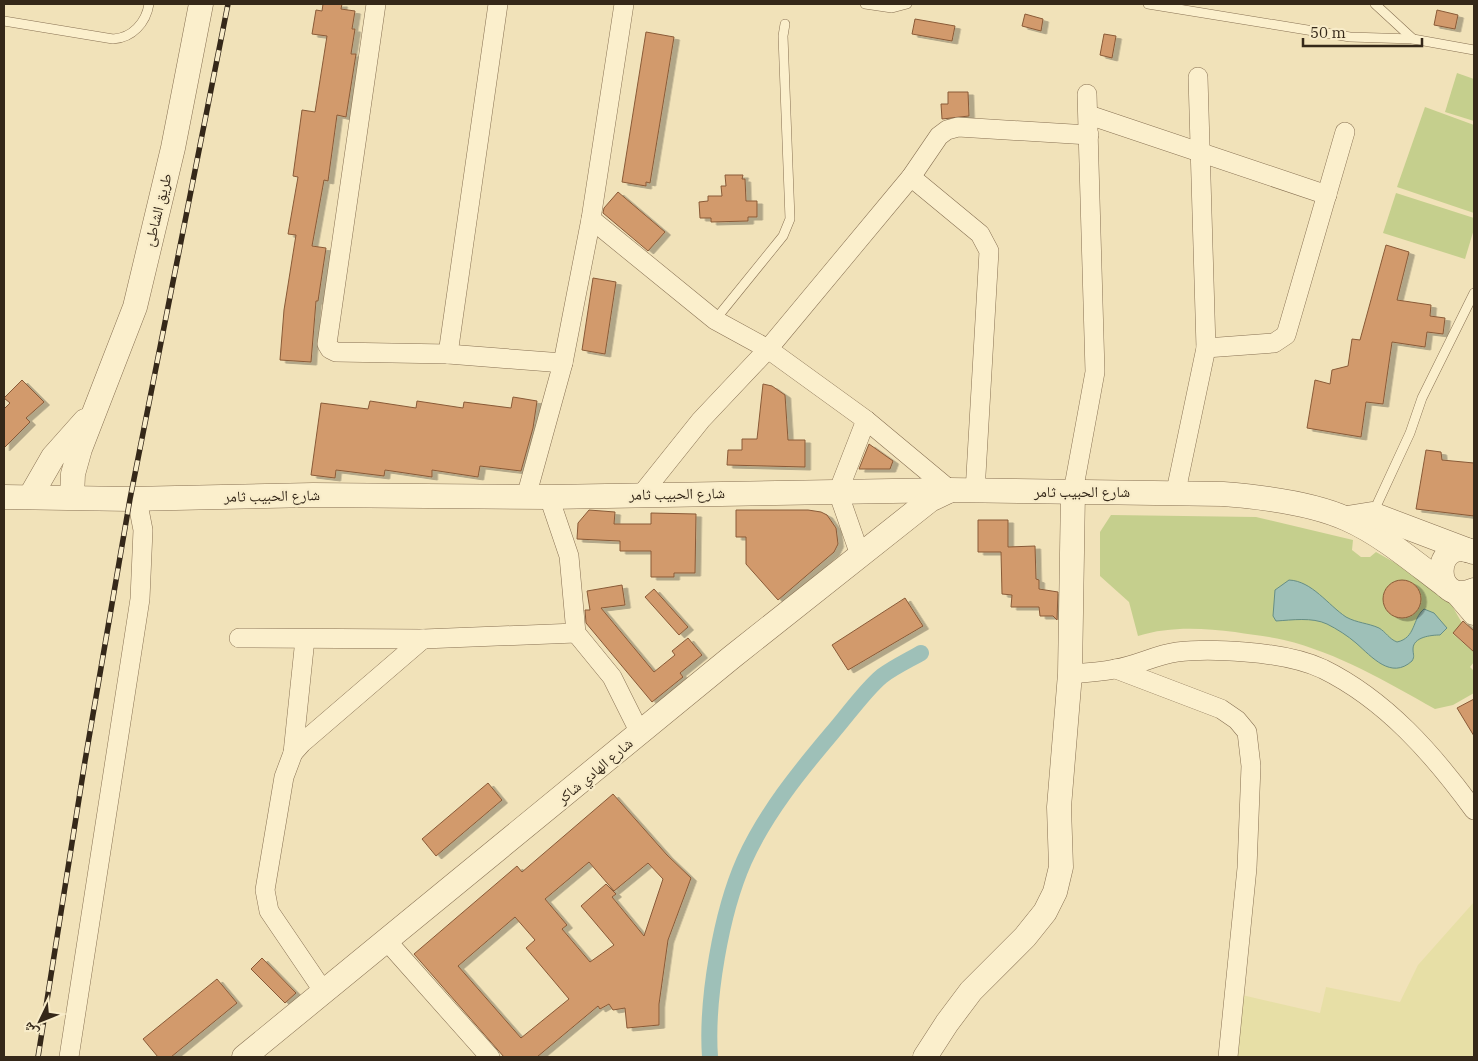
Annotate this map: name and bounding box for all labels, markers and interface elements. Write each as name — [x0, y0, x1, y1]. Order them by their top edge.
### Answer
scale bar — [1303, 15, 1422, 47]
text: 50 m — [1310, 23, 1346, 42]
street label: طريق الشاطئ — [139, 171, 177, 249]
street label: شارع الحبيب ثامر — [1033, 482, 1130, 502]
street label: شارع الحبيب ثامر — [628, 483, 725, 505]
street label: شارع الحبيب ثامر — [223, 485, 320, 507]
street label: شارع الهادي شاكر — [552, 733, 638, 811]
north arrow — [15, 996, 65, 1046]
text: ش — [19, 1018, 42, 1041]

